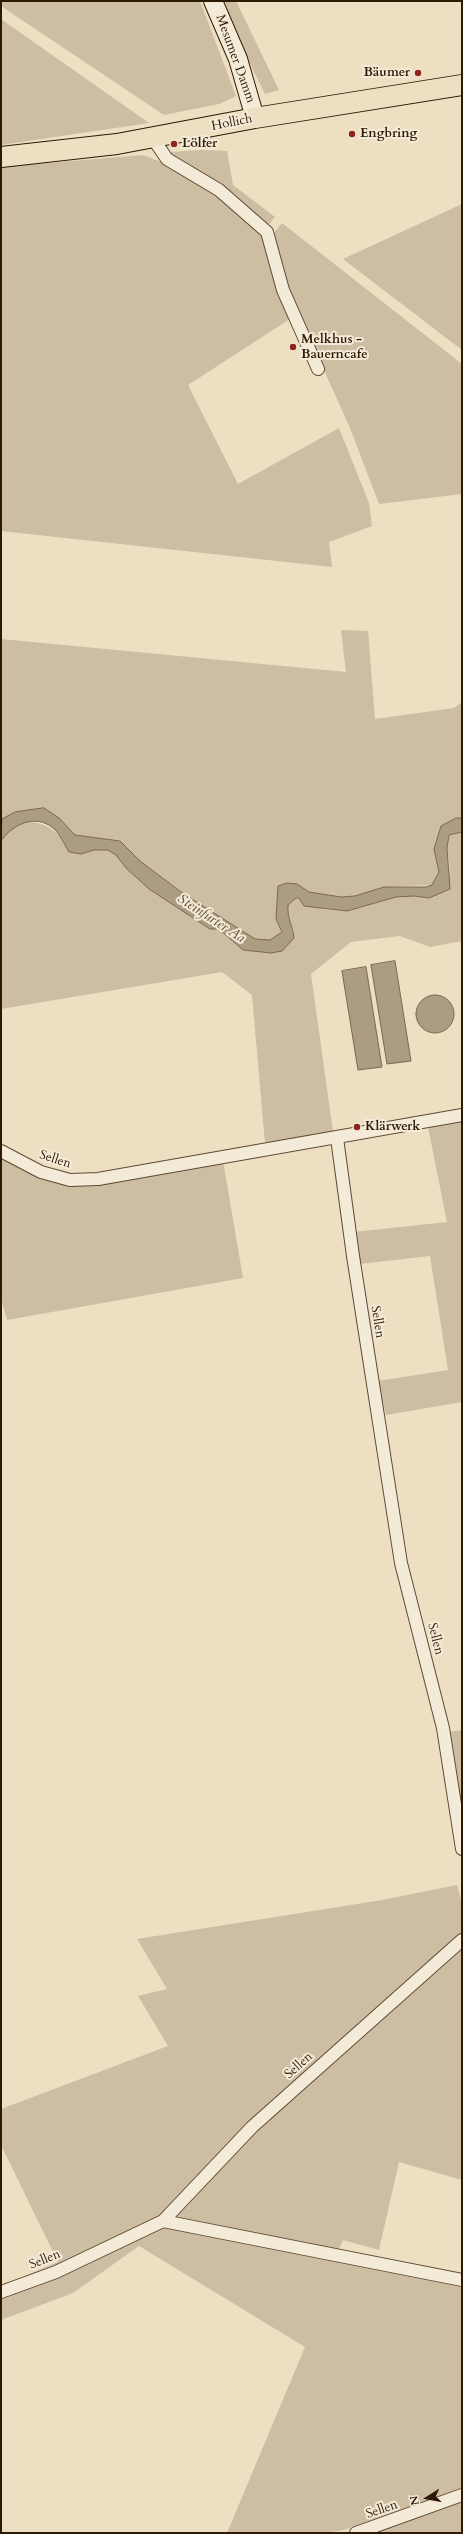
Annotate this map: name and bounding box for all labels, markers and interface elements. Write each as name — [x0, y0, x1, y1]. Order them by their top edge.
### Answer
street label: Mesumer Damm — [212, 13, 258, 105]
place label: Bäumer — [363, 65, 410, 81]
marker: Bäumer — [413, 68, 423, 78]
street label: Hollich — [210, 111, 254, 135]
place label: Engbring — [360, 126, 417, 142]
marker: Engbring — [347, 129, 357, 139]
place label: Lölfer — [182, 136, 217, 152]
marker: Lölfer — [169, 139, 179, 149]
place label: Melkhus - Bauerncafe — [301, 332, 368, 363]
marker: Melkhus - Bauerncafe — [288, 342, 298, 352]
water label: Steinfurter Aa — [174, 891, 248, 947]
place label: Klärwerk — [365, 1119, 420, 1135]
marker: Klärwerk — [352, 1122, 362, 1132]
street label: Sellen — [37, 1148, 73, 1172]
street label: Sellen — [367, 1305, 387, 1339]
street label: Sellen — [424, 1621, 446, 1657]
street label: Sellen — [282, 2049, 316, 2083]
street label: Sellen — [27, 2247, 63, 2273]
north arrow — [407, 2478, 447, 2518]
text: N — [406, 2494, 423, 2507]
street label: Sellen — [364, 2497, 400, 2523]

